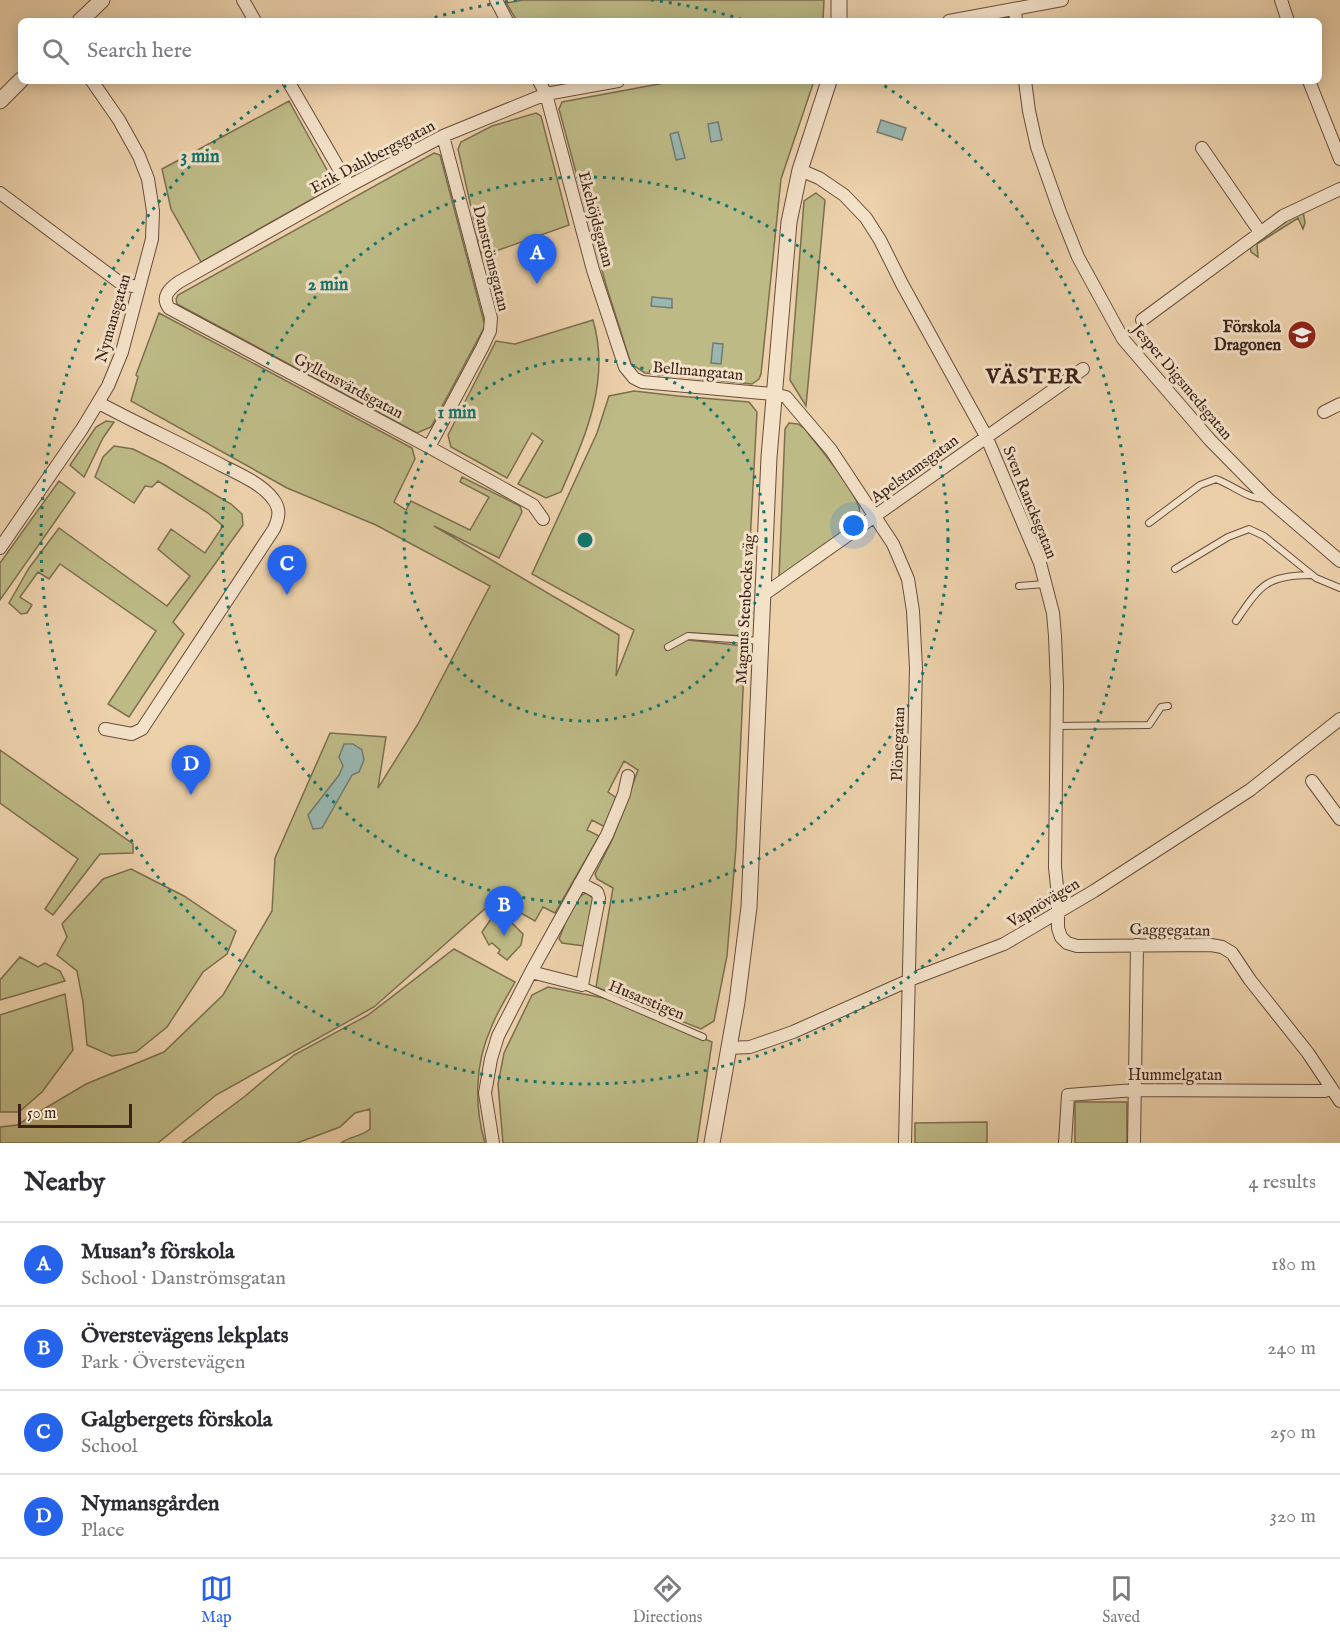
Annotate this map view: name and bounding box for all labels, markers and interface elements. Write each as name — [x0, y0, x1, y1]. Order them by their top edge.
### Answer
search box — [18, 18, 1322, 84]
icon: search — [39, 35, 72, 68]
text: Search here — [87, 37, 192, 65]
street label: Erik Dahlbergsgatan — [307, 116, 439, 199]
text: 3 min — [181, 146, 220, 169]
street label: Ekehöjdsgatan — [573, 169, 618, 270]
street label: Danströmsgatan — [467, 203, 513, 314]
pin: A — [518, 234, 556, 284]
street label: Nymansgatan — [92, 271, 136, 365]
text: 2 min — [308, 274, 349, 297]
street label: Jesper Digsmedsgatan — [1126, 318, 1236, 445]
place label: Förskola Dragonen — [1214, 318, 1282, 356]
school or university icon: Förskola Dragonen — [1286, 319, 1318, 351]
street label: Gyllensvärdsgatan — [290, 350, 407, 424]
street label: Bellmangatan — [652, 358, 745, 386]
district label: VÄSTER — [985, 363, 1082, 391]
text: 1 min — [438, 402, 477, 425]
street label: Apelstamsgatan — [867, 431, 963, 509]
street label: Sven Rancksgatan — [997, 444, 1061, 562]
your location — [839, 511, 868, 540]
centre of rings — [575, 530, 595, 550]
street label: Magnus Stenbocks väg — [732, 533, 760, 685]
pin: C — [268, 546, 306, 595]
street label: Plönegatan — [888, 706, 910, 782]
pin: D — [172, 746, 210, 795]
street label: Vapnövägen — [1004, 874, 1084, 934]
pin: B — [484, 886, 524, 936]
street label: Gaggegatan — [1129, 920, 1211, 942]
street label: Husarstigen — [605, 977, 688, 1025]
street label: Hummelgatan — [1128, 1066, 1223, 1086]
scale bar — [18, 1101, 132, 1128]
text: 50 m — [27, 1104, 56, 1124]
text: Nearby — [24, 1166, 105, 1199]
text: 4 results — [1249, 1170, 1316, 1195]
text: Musan's förskola — [81, 1238, 235, 1266]
text: A — [37, 1252, 50, 1277]
text: 180 m — [1271, 1252, 1316, 1277]
text: School · Danströmsgatan — [81, 1266, 286, 1291]
text: Överstevägens lekplats — [81, 1322, 288, 1350]
text: B — [37, 1336, 50, 1361]
text: 240 m — [1267, 1336, 1316, 1361]
text: Park · Överstevägen — [81, 1350, 245, 1375]
text: Galgbergets förskola — [81, 1406, 272, 1434]
text: C — [36, 1420, 51, 1445]
text: 250 m — [1270, 1420, 1316, 1445]
text: School — [81, 1434, 137, 1459]
text: Nymansgården — [81, 1490, 220, 1518]
text: D — [35, 1504, 52, 1529]
text: 320 m — [1270, 1504, 1316, 1529]
text: Place — [81, 1518, 124, 1543]
tab: Map — [200, 1572, 233, 1628]
tab: Directions — [633, 1572, 702, 1628]
tab: Saved — [1102, 1572, 1140, 1628]

